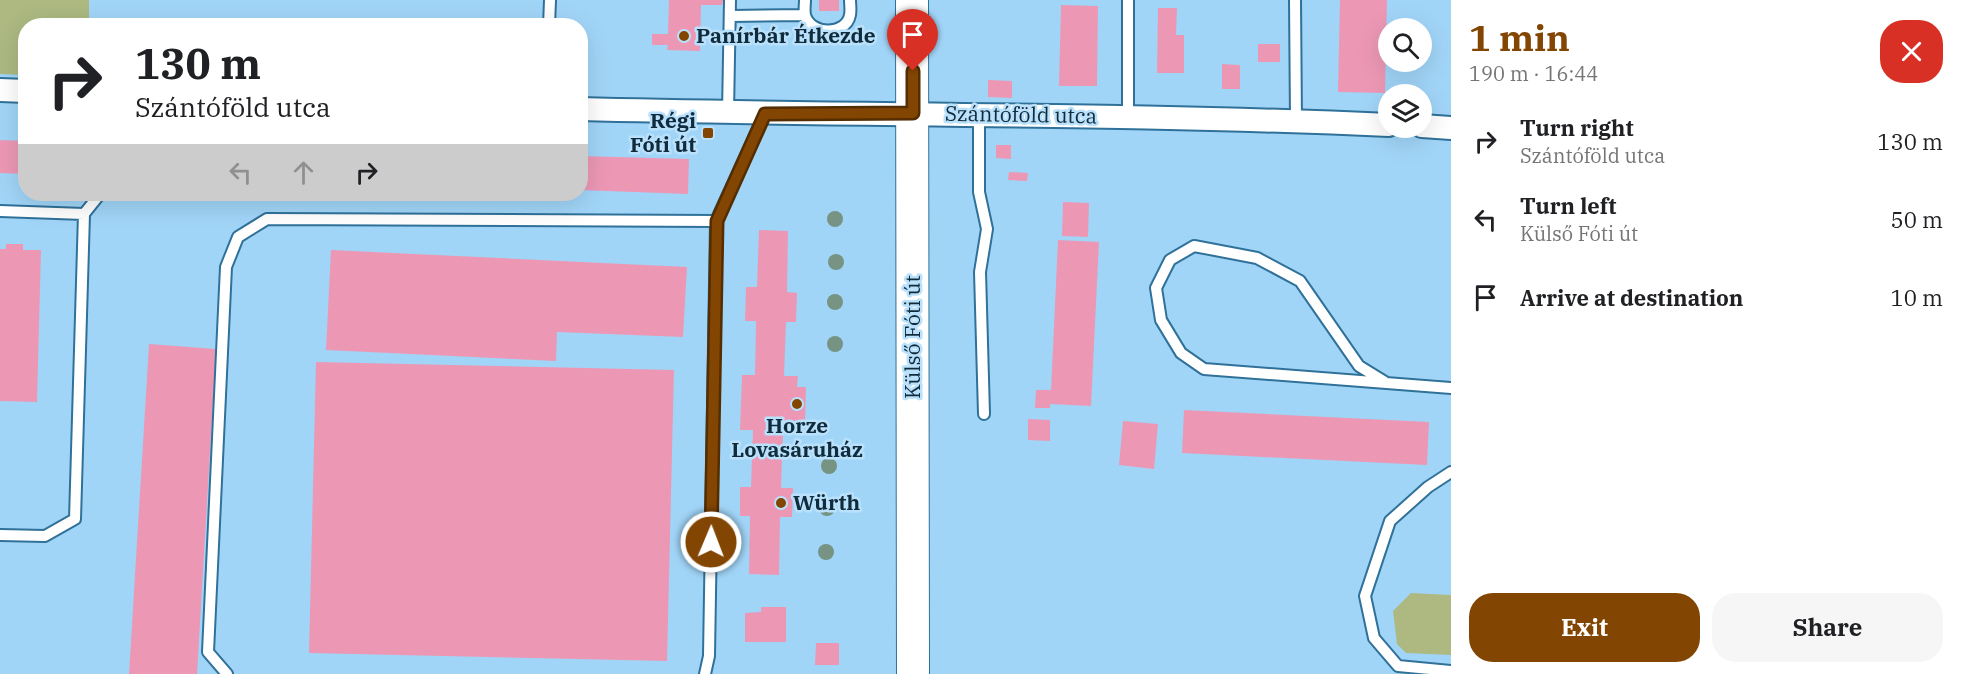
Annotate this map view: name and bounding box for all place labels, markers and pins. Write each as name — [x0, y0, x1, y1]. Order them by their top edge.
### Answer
pin — [887, 9, 938, 71]
place label: Panírbár Étkezde — [696, 21, 876, 49]
marker: Panírbár Étkezde — [677, 29, 691, 43]
place label: Régi Fóti út — [630, 106, 696, 158]
marker: Régi Fóti út — [701, 126, 715, 140]
marker: Horze Lovasáruház — [790, 397, 804, 411]
place label: Horze Lovasáruház — [731, 411, 863, 463]
place label: Würth — [793, 488, 860, 516]
marker: Würth — [774, 496, 788, 510]

